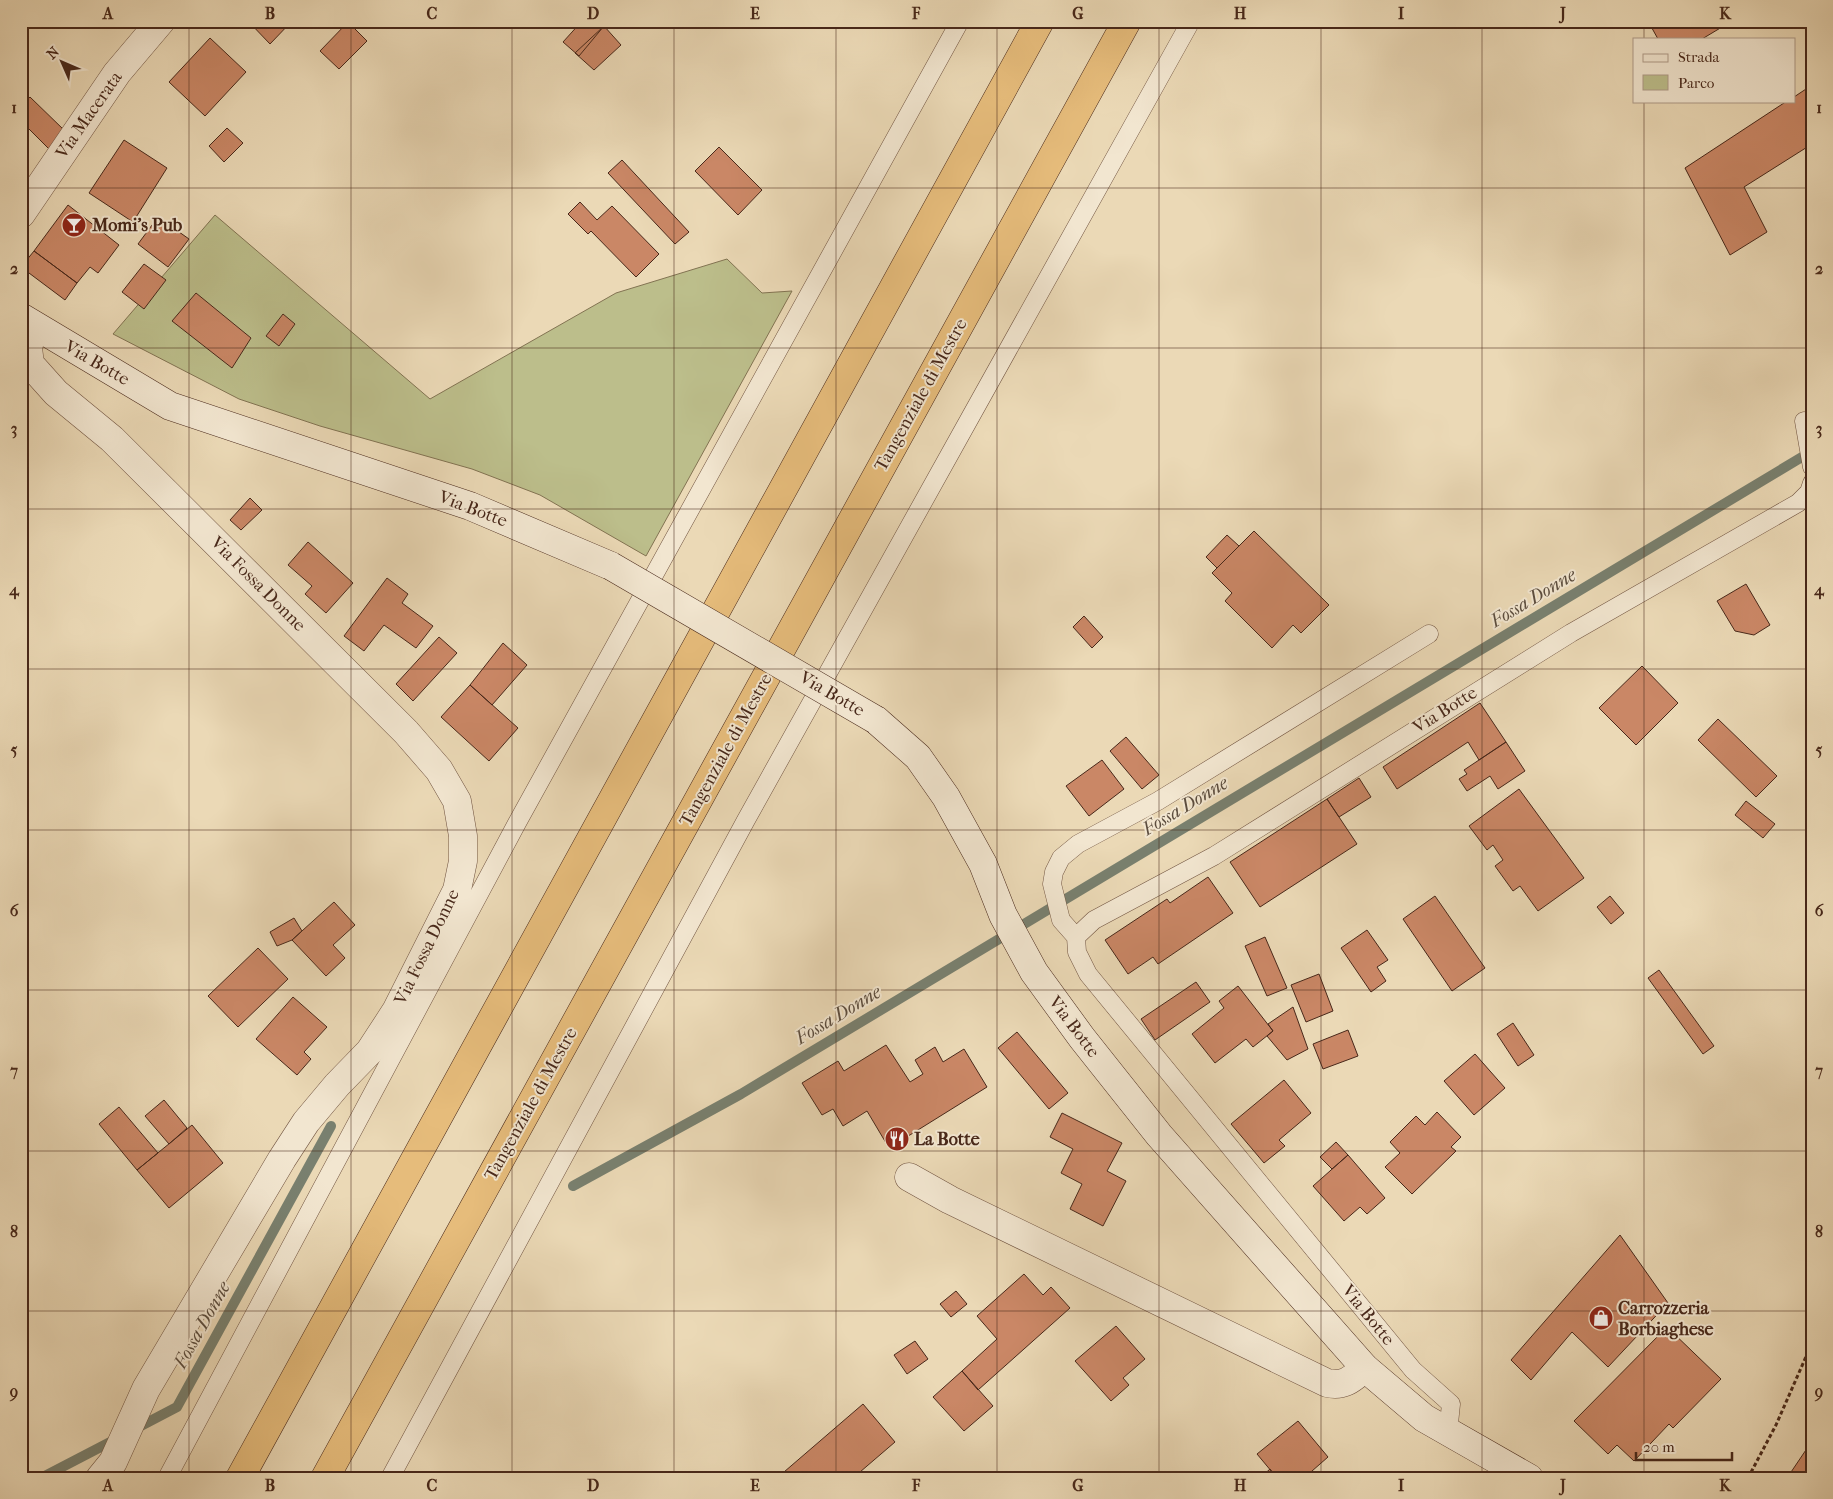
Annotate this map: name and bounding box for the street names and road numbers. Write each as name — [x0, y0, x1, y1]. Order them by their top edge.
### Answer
street label: Via Macerata — [51, 67, 127, 163]
street label: Tangenziale di Mestre — [870, 315, 972, 475]
street label: Via Botte — [60, 335, 133, 390]
street label: Via Botte — [435, 486, 510, 532]
street label: Via Fossa Donne — [205, 531, 310, 636]
street label: Via Botte — [795, 666, 868, 721]
street label: Tangenziale di Mestre — [675, 670, 777, 830]
street label: Via Botte — [1408, 682, 1481, 738]
street label: Via Fossa Donne — [390, 886, 464, 1009]
street label: Via Botte — [1043, 991, 1104, 1062]
street label: Tangenziale di Mestre — [480, 1024, 582, 1184]
street label: Via Botte — [1337, 1280, 1399, 1350]

